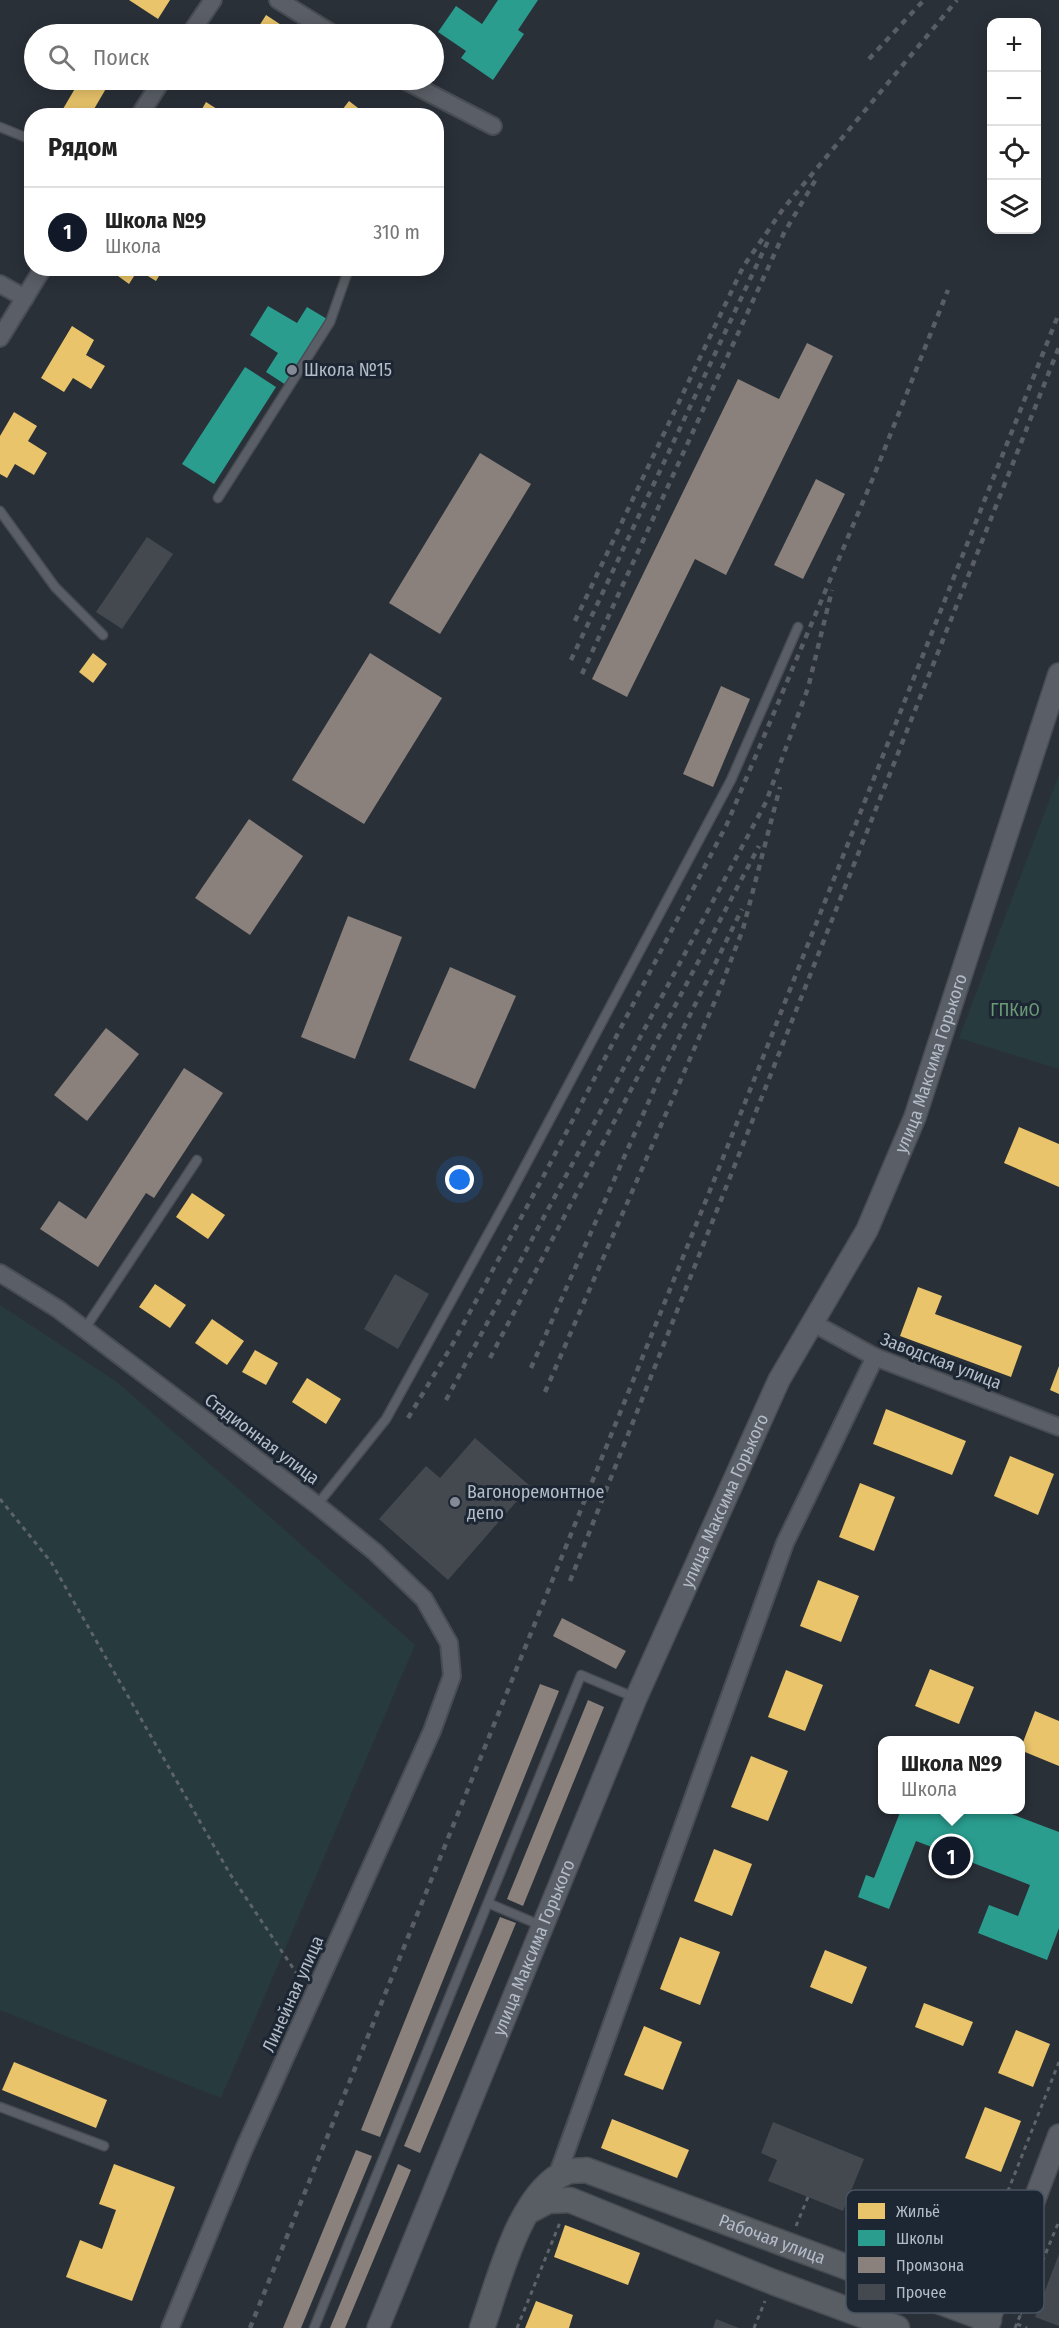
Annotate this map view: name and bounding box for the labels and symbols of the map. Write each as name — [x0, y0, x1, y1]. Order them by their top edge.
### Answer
place label: Школа №15 — [304, 359, 392, 381]
marker: Школа №15 — [285, 363, 299, 377]
street label: улица Максима Горького — [890, 971, 972, 1157]
park label: ГПКиО — [990, 999, 1040, 1021]
your location — [445, 1165, 474, 1194]
street label: Заводская улица — [877, 1328, 1005, 1394]
street label: Стадионная улица — [200, 1389, 324, 1489]
street label: улица Максима Горького — [676, 1410, 773, 1591]
place label: Вагоноремонтное депо — [467, 1481, 605, 1524]
marker: Вагоноремонтное депо — [448, 1495, 462, 1509]
pin: 1 — [932, 1834, 970, 1878]
street label: улица Максима Горького — [488, 1856, 580, 2039]
street label: Линейная улица — [258, 1932, 329, 2056]
legend — [846, 2190, 1044, 2313]
text: Жильё — [896, 2202, 940, 2221]
street label: Рабочая улица — [716, 2209, 829, 2269]
text: Школы — [896, 2229, 944, 2248]
text: Промзона — [896, 2256, 964, 2275]
text: Прочее — [896, 2283, 946, 2302]

